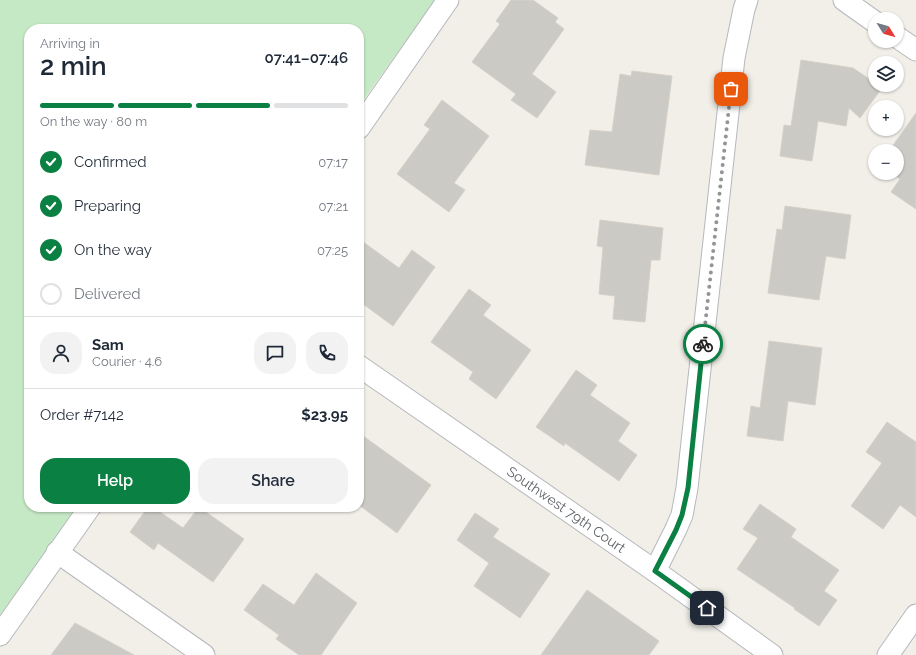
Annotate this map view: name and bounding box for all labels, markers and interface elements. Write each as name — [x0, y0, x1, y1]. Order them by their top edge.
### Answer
north arrow — [868, 12, 904, 48]
map controls — [868, 12, 904, 180]
text: Arriving in — [40, 36, 100, 51]
text: 07:41–07:46 — [265, 49, 348, 67]
text: 2 min — [40, 51, 107, 81]
button: layers — [868, 56, 904, 92]
pin — [714, 72, 748, 106]
icon: bag — [720, 78, 742, 100]
button: + — [868, 100, 904, 136]
text: On the way · 80 m — [40, 114, 147, 129]
button: − — [868, 144, 904, 180]
icon: check — [40, 151, 62, 173]
text: Confirmed — [74, 153, 147, 171]
text: 07:17 — [318, 155, 348, 170]
icon: check — [40, 195, 62, 217]
text: Preparing — [74, 197, 141, 215]
text: 07:21 — [318, 199, 348, 214]
icon: check — [40, 239, 62, 261]
text: On the way — [74, 241, 152, 259]
text: 07:25 — [317, 243, 348, 258]
text: Delivered — [74, 285, 141, 303]
courier — [683, 324, 723, 364]
button: person — [40, 332, 82, 374]
button: chat — [254, 332, 296, 374]
button: phone — [306, 332, 348, 374]
icon: bike — [692, 333, 714, 355]
text: Sam — [92, 336, 124, 354]
text: Courier · 4.6 — [92, 354, 162, 369]
text: Order #7142 — [40, 406, 124, 424]
text: $23.95 — [301, 406, 348, 424]
button: Help — [40, 458, 190, 504]
button: Share — [198, 458, 348, 504]
street label: Southwest 79th Court — [504, 463, 629, 556]
pin — [690, 591, 724, 625]
icon: home — [696, 597, 718, 619]

